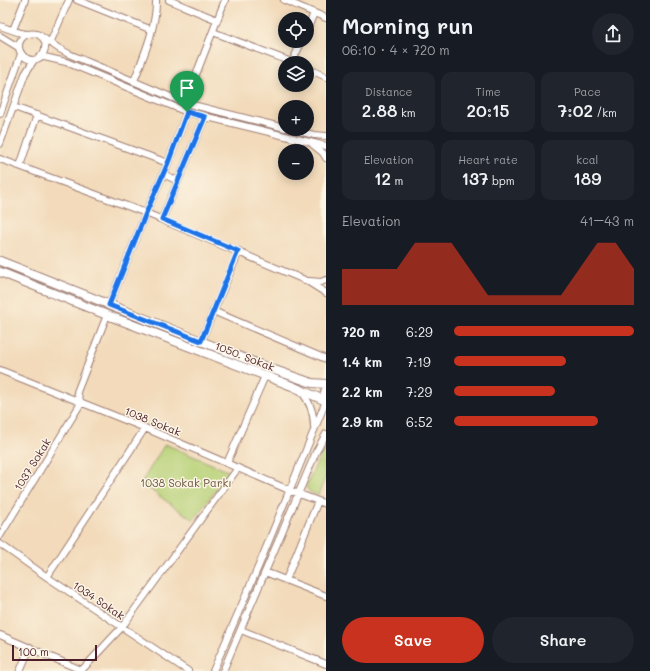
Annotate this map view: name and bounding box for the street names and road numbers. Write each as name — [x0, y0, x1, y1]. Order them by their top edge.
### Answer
street label: 1050. Sokak — [213, 338, 277, 374]
street label: 1038 Sokak — [123, 403, 184, 439]
street label: 1037 Sokak — [10, 435, 54, 493]
street label: 1034 Sokak — [70, 577, 128, 623]

